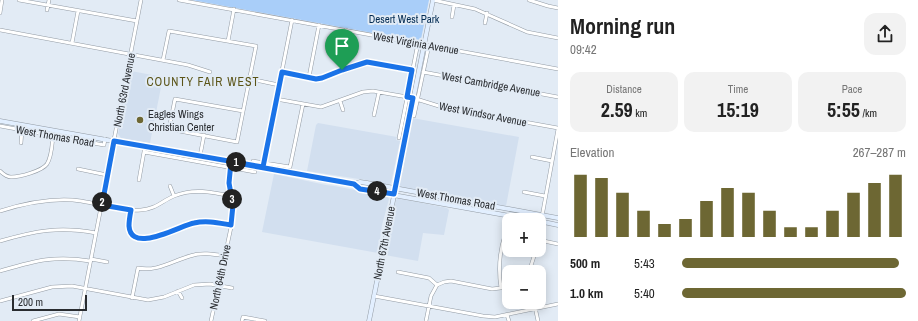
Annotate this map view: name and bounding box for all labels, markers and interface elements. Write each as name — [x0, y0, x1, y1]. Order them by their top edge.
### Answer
text: Morning run — [570, 11, 675, 41]
park label: Desert West Park — [369, 12, 440, 26]
button: share — [864, 13, 906, 55]
pin — [325, 29, 359, 70]
street label: West Virginia Avenue — [372, 29, 460, 57]
icon: arrive — [331, 35, 353, 57]
text: 09:42 — [570, 41, 597, 58]
street label: North 63rd Avenue — [110, 52, 138, 128]
street label: West Cambridge Avenue — [441, 68, 541, 100]
district label: COUNTY FAIR WEST — [146, 74, 260, 90]
text: Distance — [606, 82, 642, 96]
text: Time — [728, 82, 748, 96]
text: Pace — [842, 82, 862, 96]
text: 2.59 — [601, 96, 633, 123]
text: 15:19 — [717, 96, 759, 123]
text: 5:55 — [827, 96, 860, 123]
street label: West Windsor Avenue — [438, 99, 528, 129]
text: km — [633, 106, 647, 120]
text: /km — [860, 106, 877, 120]
place label: Eagles Wings Christian Center — [148, 107, 214, 134]
marker: Eagles Wings Christian Center — [135, 115, 145, 125]
street label: West Thomas Road — [15, 122, 95, 150]
text: Elevation — [570, 144, 614, 161]
text: 267–287 m — [853, 144, 906, 161]
pin: 1 — [226, 152, 246, 172]
text: 1 — [233, 155, 239, 169]
pin: 4 — [367, 181, 387, 201]
text: 4 — [374, 184, 380, 198]
street label: West Thomas Road — [416, 185, 496, 213]
pin: 3 — [222, 189, 242, 209]
pin: 2 — [92, 192, 112, 212]
text: 3 — [229, 192, 235, 206]
text: 2 — [99, 195, 105, 209]
street label: North 67th Avenue — [370, 205, 398, 281]
map controls — [502, 213, 546, 309]
button: + — [502, 213, 546, 257]
street label: North 64th Drive — [206, 243, 234, 311]
text: 500 m — [570, 255, 600, 272]
text: 5:43 — [634, 255, 655, 272]
button: − — [502, 265, 546, 309]
text: 1.0 km — [570, 285, 603, 302]
text: 5:40 — [634, 285, 655, 302]
scale bar — [12, 293, 87, 312]
text: 200 m — [18, 295, 43, 309]

